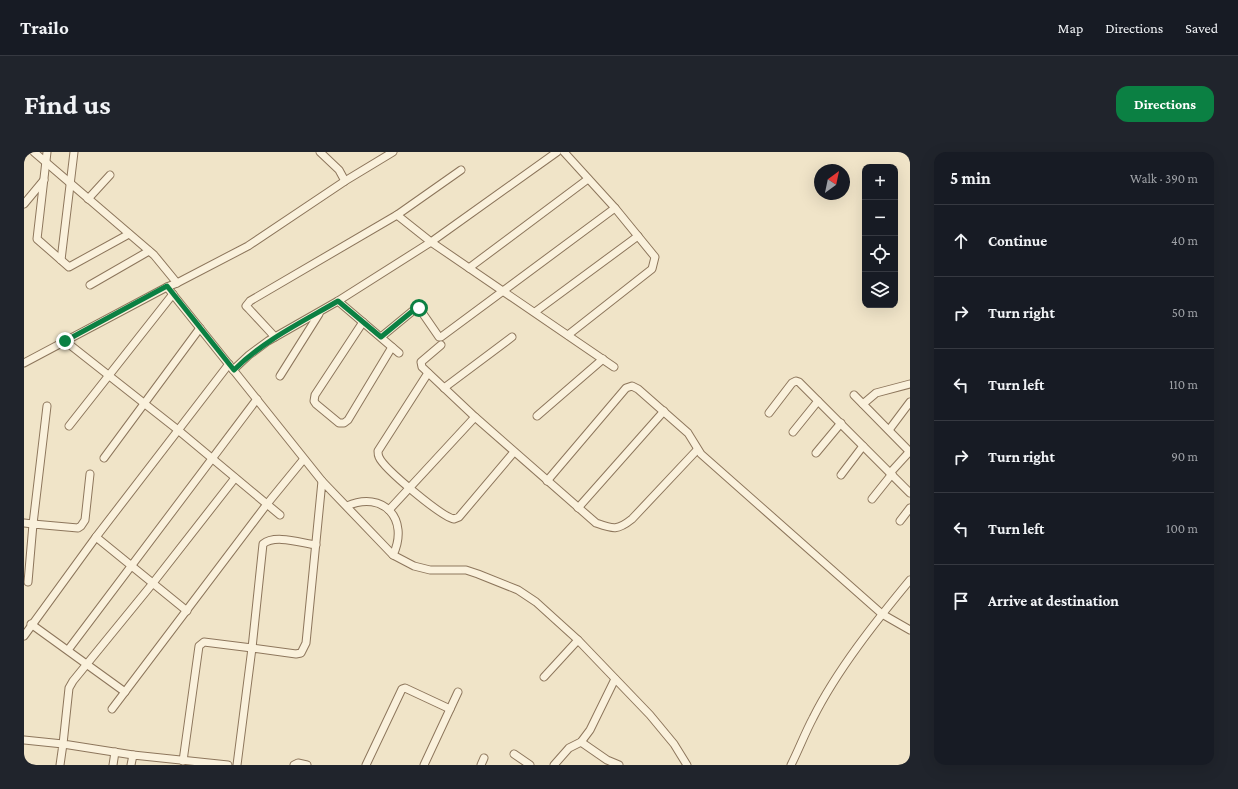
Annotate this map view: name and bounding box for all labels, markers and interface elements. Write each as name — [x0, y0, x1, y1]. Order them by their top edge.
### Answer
text: Trailo — [20, 17, 69, 38]
text: Map — [1058, 20, 1083, 36]
text: Directions — [1105, 20, 1163, 36]
text: Saved — [1185, 20, 1218, 36]
button: Directions — [1116, 86, 1214, 122]
text: Find us — [24, 89, 111, 120]
north arrow — [814, 164, 850, 200]
map controls — [862, 164, 898, 308]
button: + — [862, 164, 898, 200]
text: 5 min — [950, 169, 991, 188]
text: Walk · 390 m — [1130, 171, 1198, 186]
button: − — [862, 200, 898, 236]
icon: ahead — [950, 230, 972, 252]
text: Continue — [988, 233, 1047, 249]
text: 40 m — [1171, 233, 1198, 248]
button: locate — [862, 236, 898, 272]
button: layers — [862, 272, 898, 308]
route start — [410, 299, 428, 317]
icon: right — [950, 302, 972, 324]
text: Turn right — [988, 305, 1055, 321]
text: 50 m — [1172, 305, 1198, 320]
route end — [56, 332, 74, 350]
icon: left — [950, 374, 972, 396]
text: Turn left — [988, 377, 1044, 393]
text: 110 m — [1169, 377, 1198, 392]
icon: right — [950, 446, 972, 468]
text: Turn right — [988, 449, 1055, 465]
text: 90 m — [1171, 449, 1198, 464]
icon: left — [950, 518, 972, 540]
text: Turn left — [988, 521, 1044, 537]
text: 100 m — [1166, 521, 1198, 536]
icon: arrive — [950, 590, 972, 612]
text: Arrive at destination — [988, 593, 1119, 609]

